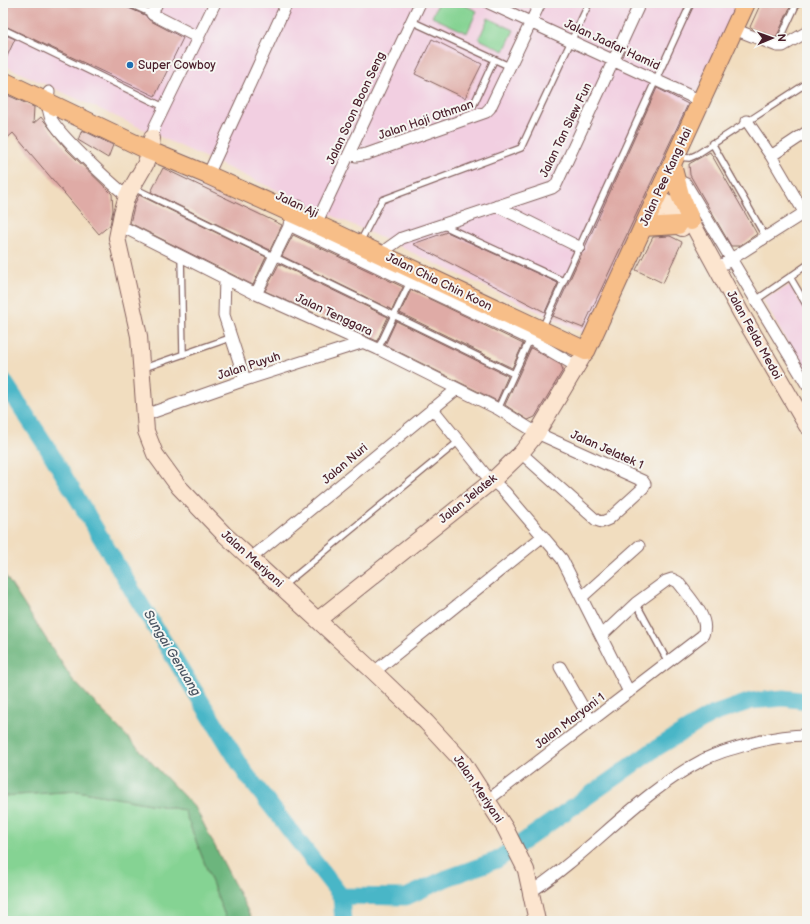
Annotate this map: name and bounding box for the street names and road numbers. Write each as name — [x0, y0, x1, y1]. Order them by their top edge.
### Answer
street label: Jalan Jaafar Hamid — [562, 16, 662, 74]
street label: Jalan Soon Boon Seng — [323, 49, 389, 167]
street label: Jalan Tan Siew Fun — [537, 80, 595, 180]
street label: Jalan Haji Othman — [376, 97, 476, 143]
street label: Jalan Pee Kang Hai — [637, 125, 695, 228]
street label: Jalan Aji — [273, 189, 321, 221]
street label: Jalan Chia Chin Koon — [383, 250, 495, 314]
street label: Jalan Felda Medoi — [723, 288, 785, 382]
street label: Jalan Tenggara — [293, 291, 375, 339]
street label: Jalan Puyuh — [216, 349, 283, 383]
street label: Jalan Jelatek 1 — [568, 427, 646, 473]
street label: Jalan Nuri — [319, 440, 371, 487]
street label: Jalan Jelatek — [436, 471, 500, 527]
street label: Jalan Meriyani — [218, 527, 286, 591]
street label: Jalan Maryani 1 — [532, 690, 608, 752]
street label: Jalan Meriyani — [450, 752, 506, 826]

